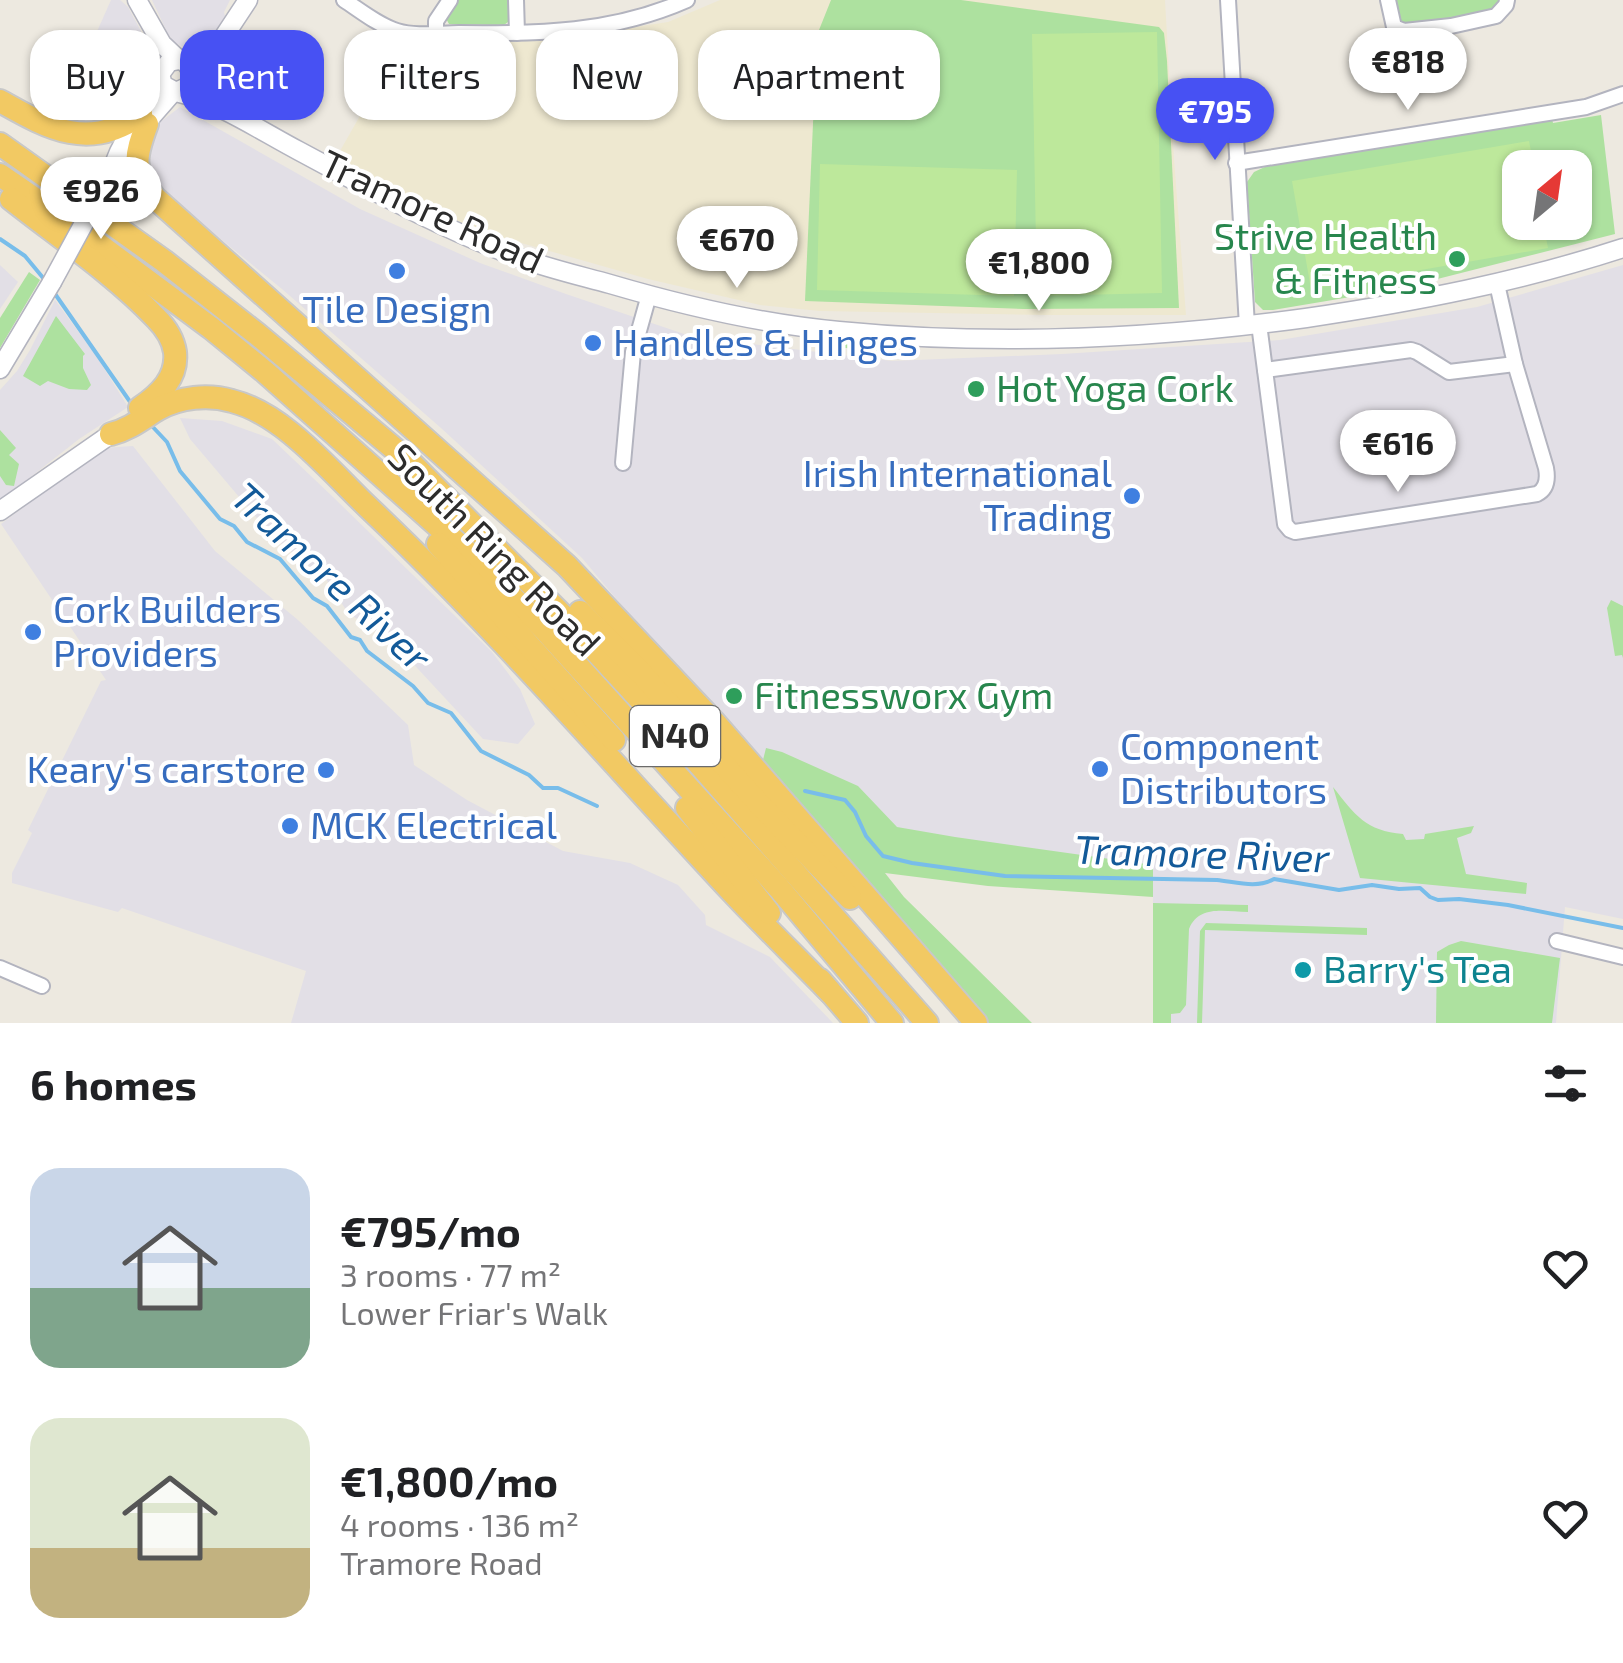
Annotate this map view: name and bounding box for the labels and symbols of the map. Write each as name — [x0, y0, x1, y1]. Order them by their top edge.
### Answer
pin: €818 — [1349, 28, 1467, 113]
pin: €795 — [1156, 78, 1274, 163]
street label: Tramore Road — [314, 138, 552, 282]
north arrow — [1502, 150, 1592, 240]
pin: €926 — [42, 157, 160, 242]
pin: €670 — [678, 206, 796, 291]
place label: Strive Health & Fitness — [1214, 212, 1437, 302]
pin: €1,800 — [958, 229, 1120, 314]
marker: Strive Health & Fitness — [1446, 248, 1468, 270]
marker: Tile Design — [386, 260, 408, 282]
place label: Tile Design — [302, 285, 492, 331]
place label: Handles & Hinges — [613, 318, 918, 364]
marker: Handles & Hinges — [582, 332, 604, 354]
place label: Hot Yoga Cork — [996, 364, 1234, 410]
marker: Hot Yoga Cork — [965, 378, 987, 400]
pin: €616 — [1339, 410, 1457, 495]
street label: South Ring Road — [380, 433, 611, 664]
place label: Irish International Trading — [803, 449, 1112, 539]
water label: Tramore River — [223, 471, 443, 681]
marker: Irish International Trading — [1121, 485, 1143, 507]
place label: Cork Builders Providers — [53, 585, 282, 675]
marker: Cork Builders Providers — [22, 621, 44, 643]
place label: Fitnessworx Gym — [754, 671, 1053, 717]
marker: Fitnessworx Gym — [723, 685, 745, 707]
road number: N40 — [630, 706, 720, 766]
place label: Component Distributors — [1120, 722, 1327, 812]
place label: Keary's carstore — [27, 745, 306, 791]
marker: Component Distributors — [1089, 758, 1111, 780]
marker: Keary's carstore — [315, 759, 337, 781]
place label: MCK Electrical — [310, 801, 557, 847]
marker: MCK Electrical — [279, 815, 301, 837]
water label: Tramore River — [1074, 824, 1331, 880]
place label: Barry's Tea — [1323, 945, 1512, 991]
marker: Barry's Tea — [1292, 959, 1314, 981]

